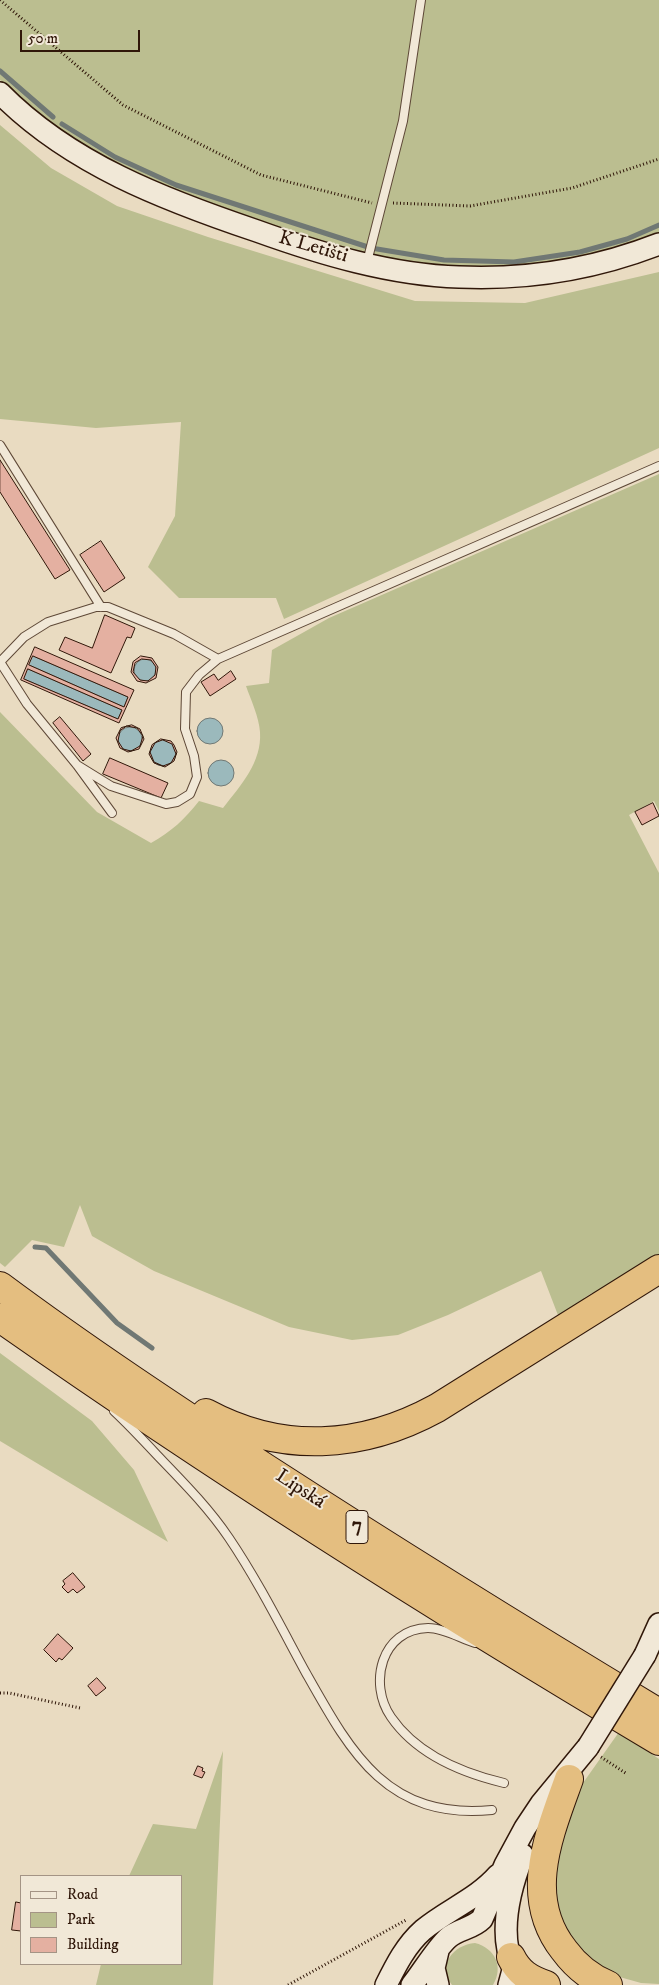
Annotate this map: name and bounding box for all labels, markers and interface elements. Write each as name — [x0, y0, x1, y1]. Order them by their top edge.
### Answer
scale bar — [22, 20, 142, 52]
text: 50 m — [28, 29, 58, 48]
street label: K Letišti — [276, 227, 350, 269]
street label: Lipská — [271, 1465, 329, 1515]
road number: 7 — [346, 1510, 368, 1544]
legend — [20, 1875, 182, 1965]
text: Road — [67, 1885, 98, 1904]
text: Park — [67, 1910, 95, 1929]
text: Building — [67, 1935, 119, 1954]

